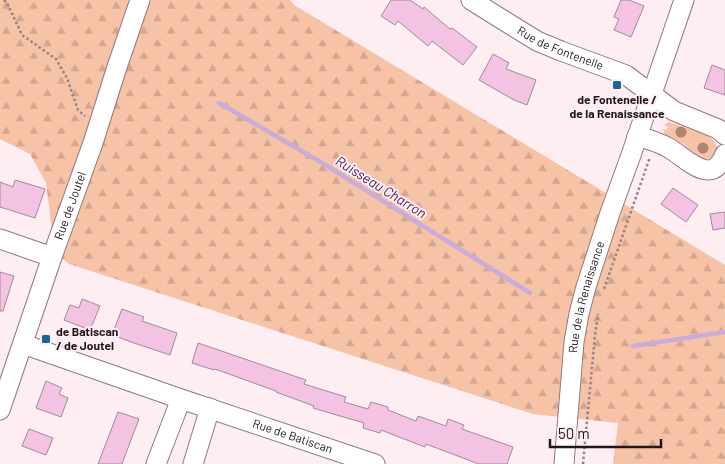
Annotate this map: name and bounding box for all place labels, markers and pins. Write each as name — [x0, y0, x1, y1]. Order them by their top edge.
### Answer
marker: de Fontenelle / de la Renaissance — [611, 79, 623, 91]
place label: de Fontenelle / de la Renaissance — [570, 92, 665, 120]
place label: de Batiscan / de Joutel — [56, 324, 118, 352]
marker: de Batiscan / de Joutel — [40, 333, 52, 345]

